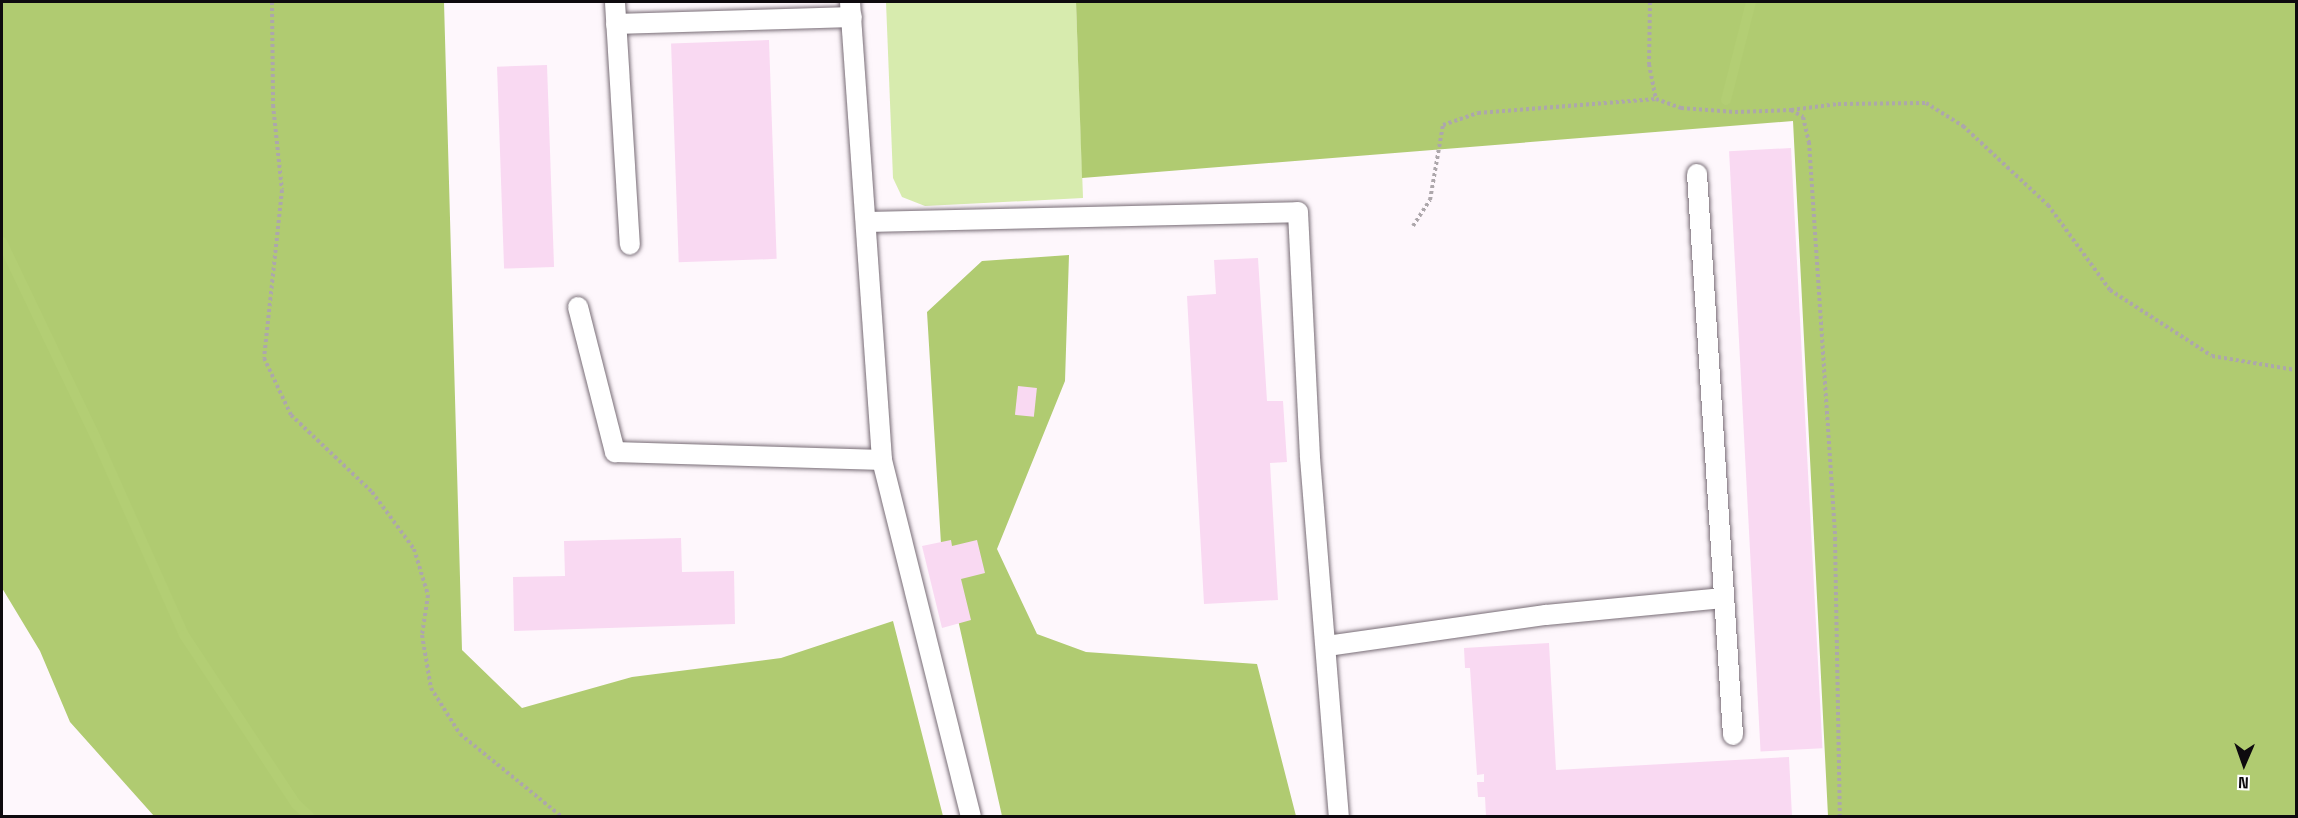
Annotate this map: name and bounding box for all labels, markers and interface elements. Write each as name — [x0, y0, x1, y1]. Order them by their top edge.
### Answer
north arrow — [2214, 734, 2274, 794]
text: N — [2238, 772, 2249, 793]

